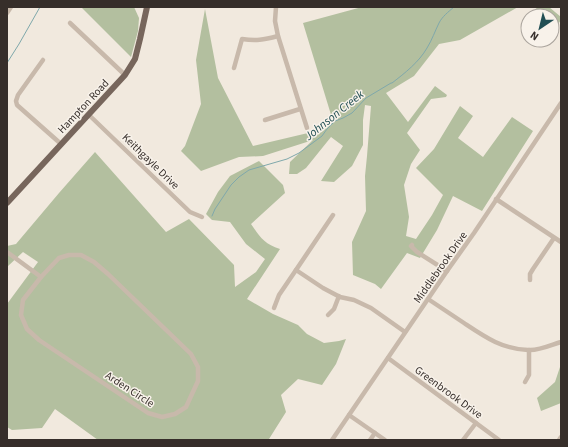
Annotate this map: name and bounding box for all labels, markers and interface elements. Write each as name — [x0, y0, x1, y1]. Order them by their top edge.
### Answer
north arrow — [520, 8, 560, 48]
text: N — [527, 28, 542, 44]
street label: Hampton Road — [54, 76, 112, 137]
water label: Johnson Creek — [300, 86, 368, 145]
street label: Keithgayle Drive — [119, 130, 183, 193]
street label: Middlebrook Drive — [410, 228, 471, 306]
street label: Greenbrook Drive — [412, 363, 486, 422]
street label: Arden Circle — [102, 368, 158, 411]

